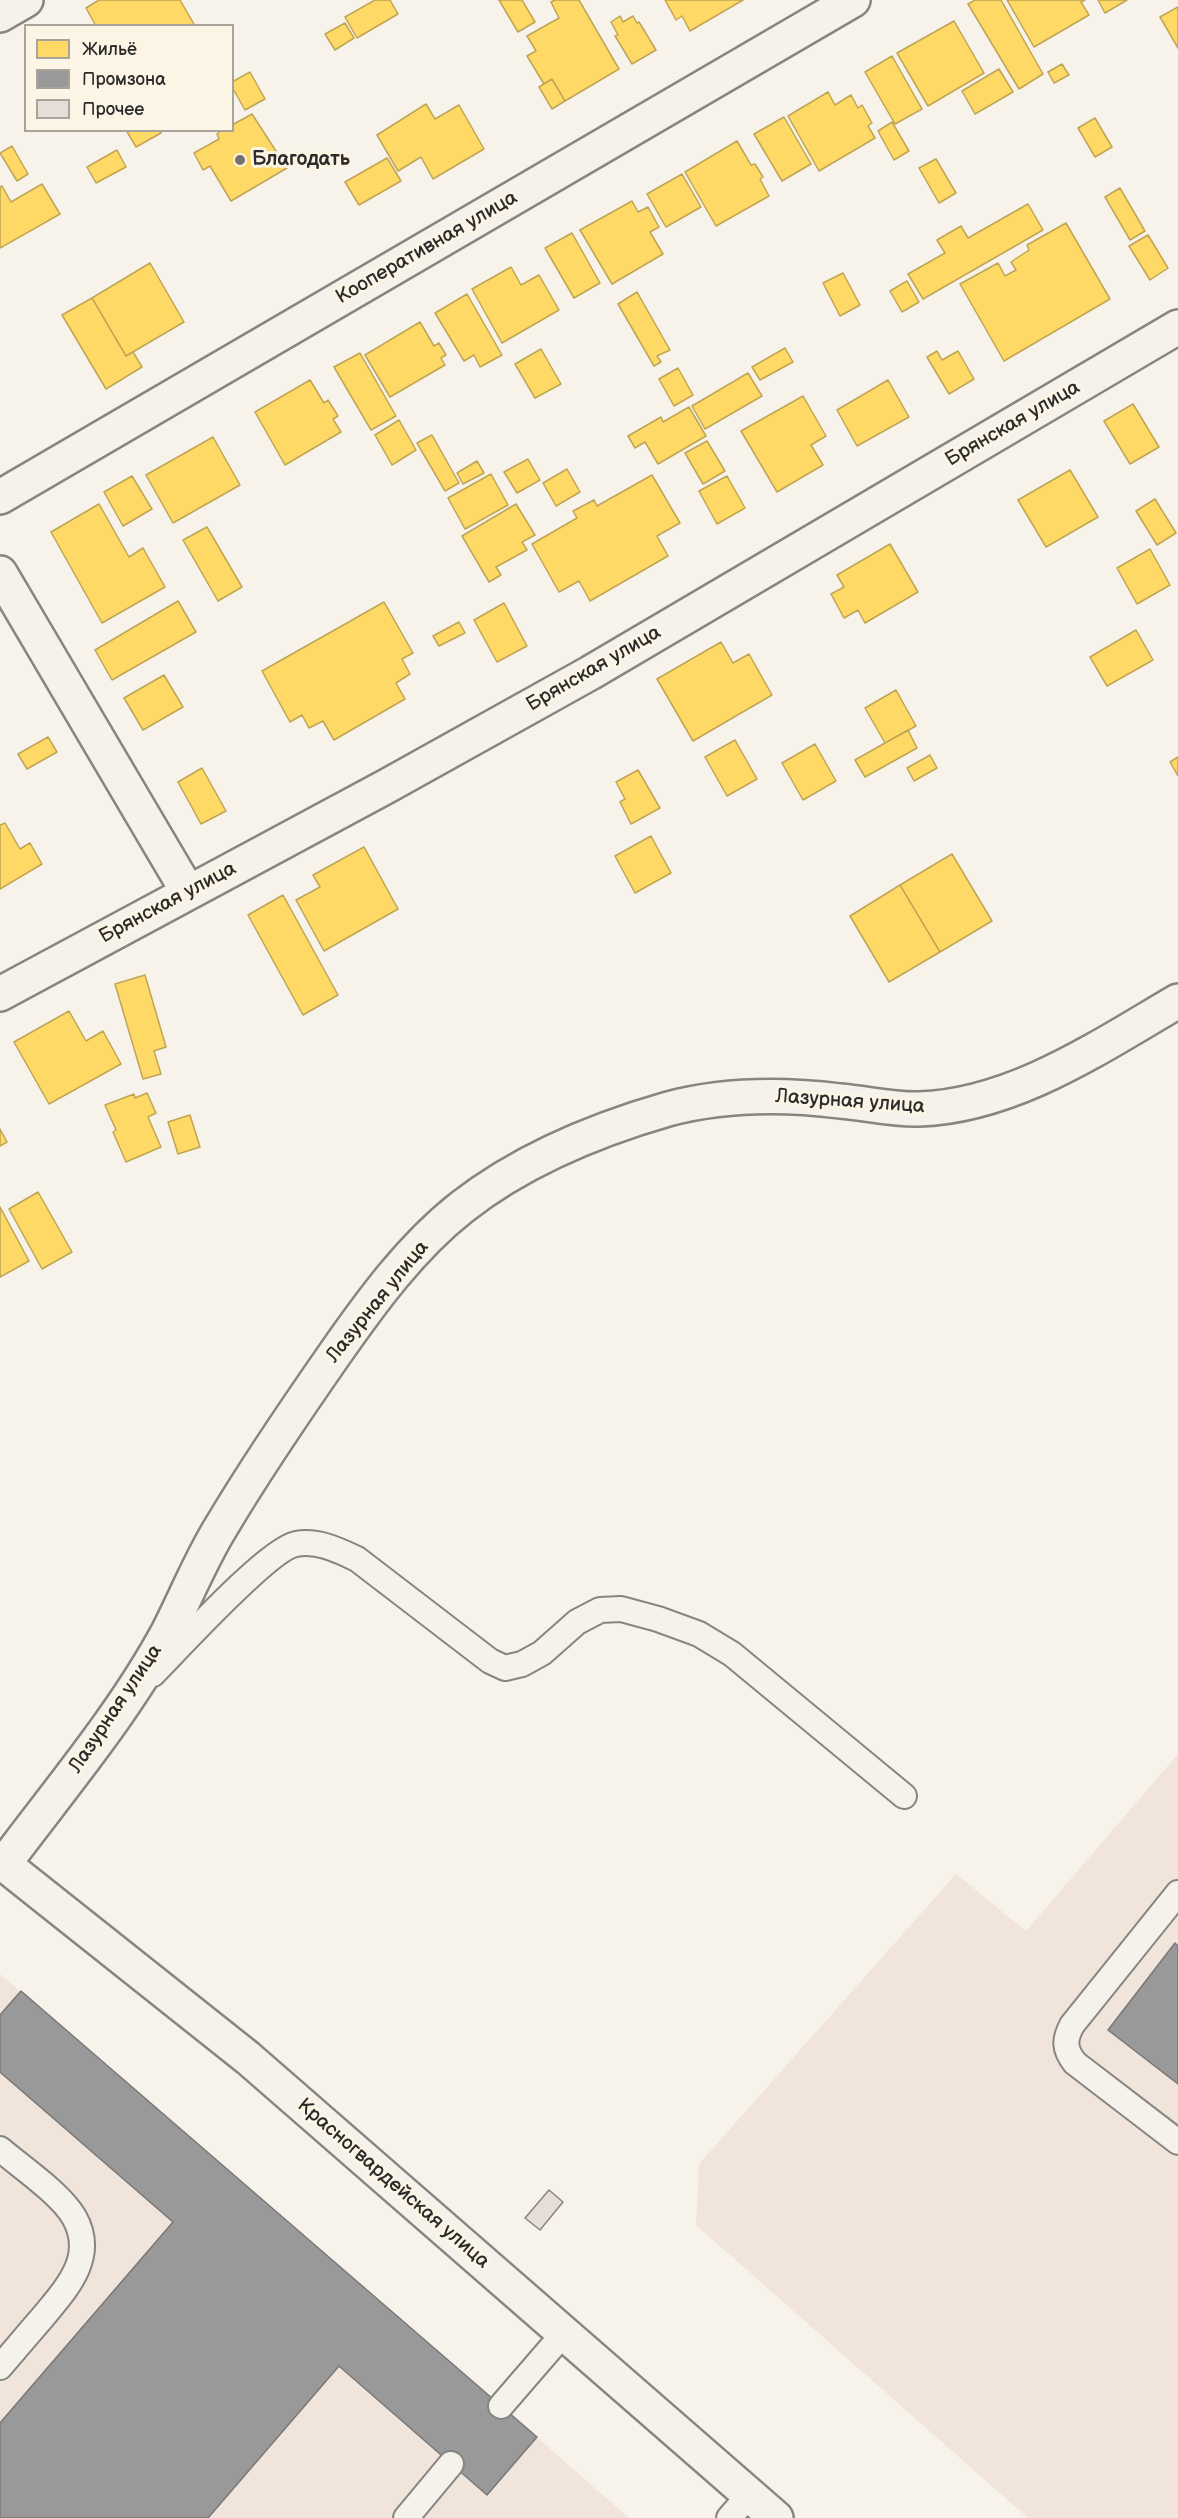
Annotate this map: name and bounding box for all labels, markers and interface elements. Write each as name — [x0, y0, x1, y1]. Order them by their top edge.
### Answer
legend — [24, 24, 234, 132]
text: Жильё — [82, 39, 137, 60]
text: Промзона — [82, 69, 166, 90]
text: Прочее — [82, 99, 144, 120]
place label: Благодать — [252, 148, 350, 172]
marker: Благодать — [233, 153, 247, 167]
street label: Кооперативная улица — [332, 186, 522, 310]
street label: Брянская улица — [941, 376, 1085, 472]
street label: Брянская улица — [522, 621, 666, 717]
street label: Брянская улица — [96, 857, 240, 949]
street label: Лазурная улица — [775, 1085, 925, 1119]
street label: Лазурная улица — [322, 1236, 434, 1368]
street label: Лазурная улица — [64, 1640, 168, 1778]
street label: Красногвардейская улица — [292, 2094, 494, 2274]

